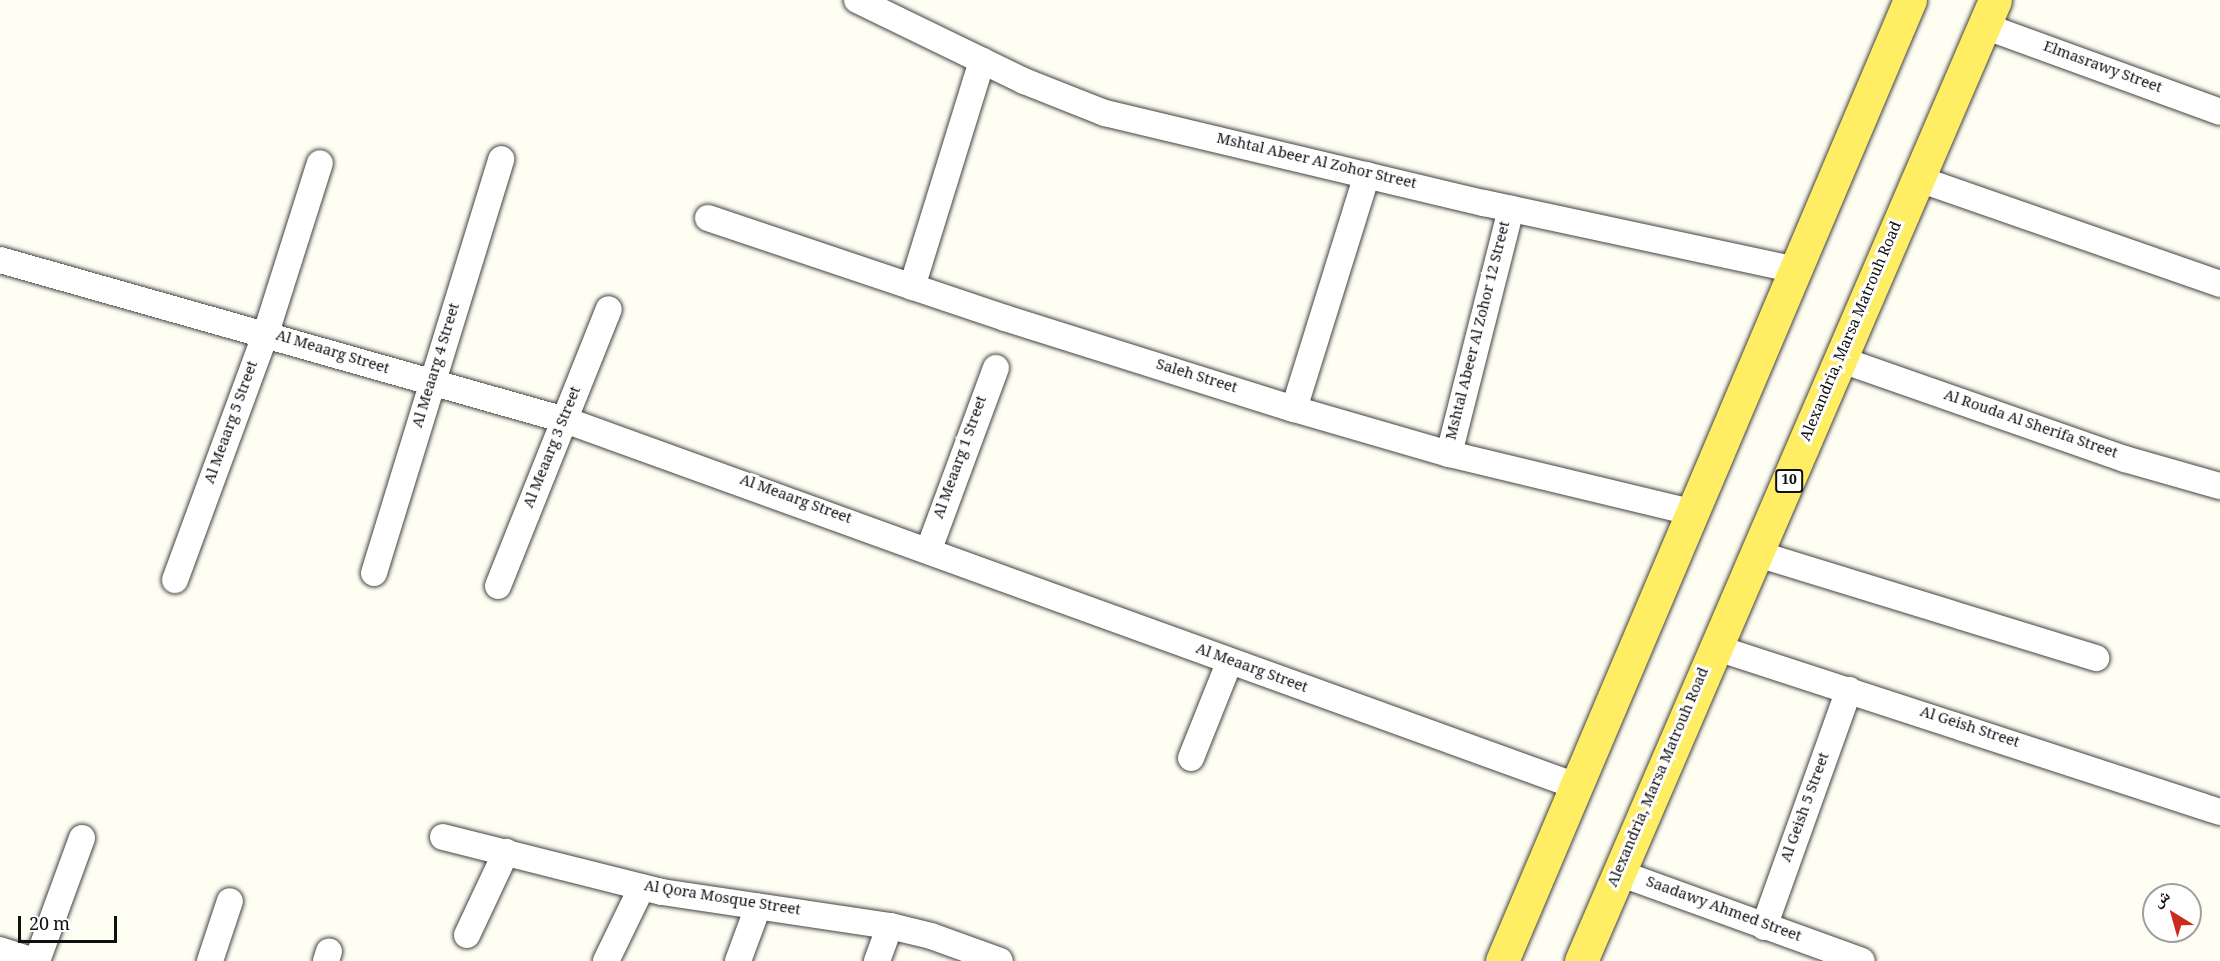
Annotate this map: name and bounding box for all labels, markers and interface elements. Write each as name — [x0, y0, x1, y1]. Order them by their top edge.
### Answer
street label: Elmasrawy Street — [2040, 39, 2164, 99]
street label: Mshtal Abeer Al Zohor Street — [1214, 131, 1418, 195]
street label: Mshtal Abeer Al Zohor 12 Street — [1444, 220, 1516, 442]
street label: Alexandria, Marsa Matrouh Road — [1798, 220, 1908, 444]
street label: Al Meaarg 4 Street — [410, 301, 466, 431]
street label: Al Meaarg Street — [273, 328, 391, 380]
street label: Saleh Street — [1153, 357, 1239, 399]
street label: Al Meaarg 5 Street — [202, 359, 264, 487]
street label: Al Meaarg 3 Street — [521, 385, 587, 511]
street label: Al Rouda Al Sherifa Street — [1941, 388, 2119, 464]
street label: Al Meaarg 1 Street — [931, 394, 993, 522]
road number: 10 — [1774, 470, 1804, 492]
street label: Al Meaarg Street — [737, 472, 853, 530]
street label: Al Meaarg Street — [1193, 641, 1309, 699]
street label: Alexandria, Marsa Matrouh Road — [1605, 666, 1715, 890]
street label: Al Geish Street — [1917, 704, 2021, 754]
street label: Al Geish 5 Street — [1779, 751, 1835, 865]
street label: Saadawy Ahmed Street — [1643, 874, 1803, 948]
street label: Al Qora Mosque Street — [642, 879, 802, 921]
north arrow — [2142, 883, 2202, 943]
text: ش — [2147, 884, 2177, 916]
scale bar — [21, 904, 120, 942]
text: 20 m — [29, 911, 70, 941]

